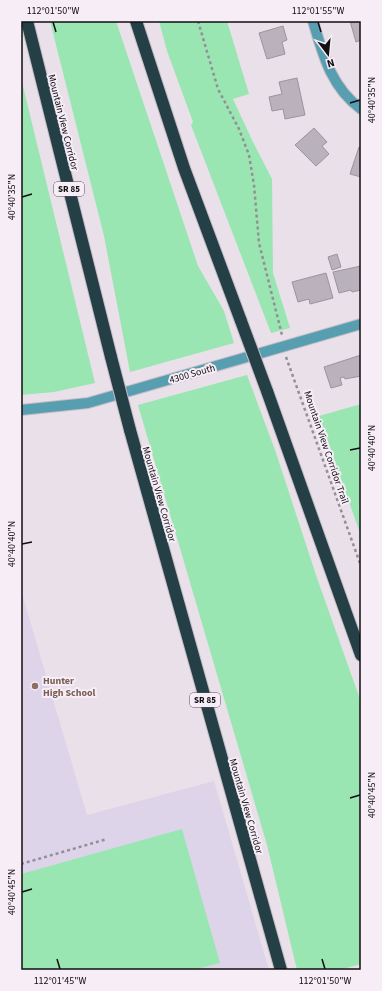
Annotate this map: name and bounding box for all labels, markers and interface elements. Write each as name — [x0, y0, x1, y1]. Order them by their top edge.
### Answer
text: 112°01'50"W — [27, 4, 79, 18]
text: 112°01'55"W — [292, 4, 344, 18]
north arrow — [308, 34, 348, 74]
text: N — [325, 55, 336, 71]
street label: Mountain View Corridor — [44, 73, 82, 172]
text: 40°40'35"N — [365, 77, 379, 123]
text: 40°40'35"N — [5, 174, 19, 220]
road number: SR 85 — [54, 182, 84, 196]
street label: 4300 South — [168, 361, 217, 387]
street label: Mountain View Corridor Trail — [300, 389, 352, 506]
text: 40°40'40"N — [365, 425, 379, 471]
street label: Mountain View Corridor — [139, 445, 179, 544]
text: 40°40'40"N — [5, 521, 19, 567]
place label: Hunter High School — [43, 674, 96, 700]
marker: Hunter High School — [30, 681, 40, 691]
road number: SR 85 — [190, 693, 220, 707]
street label: Mountain View Corridor — [226, 757, 266, 856]
text: 40°40'45"N — [365, 772, 379, 818]
text: 40°40'45"N — [5, 869, 19, 915]
text: 112°01'45"W — [34, 974, 86, 988]
text: 112°01'50"W — [299, 974, 351, 988]

